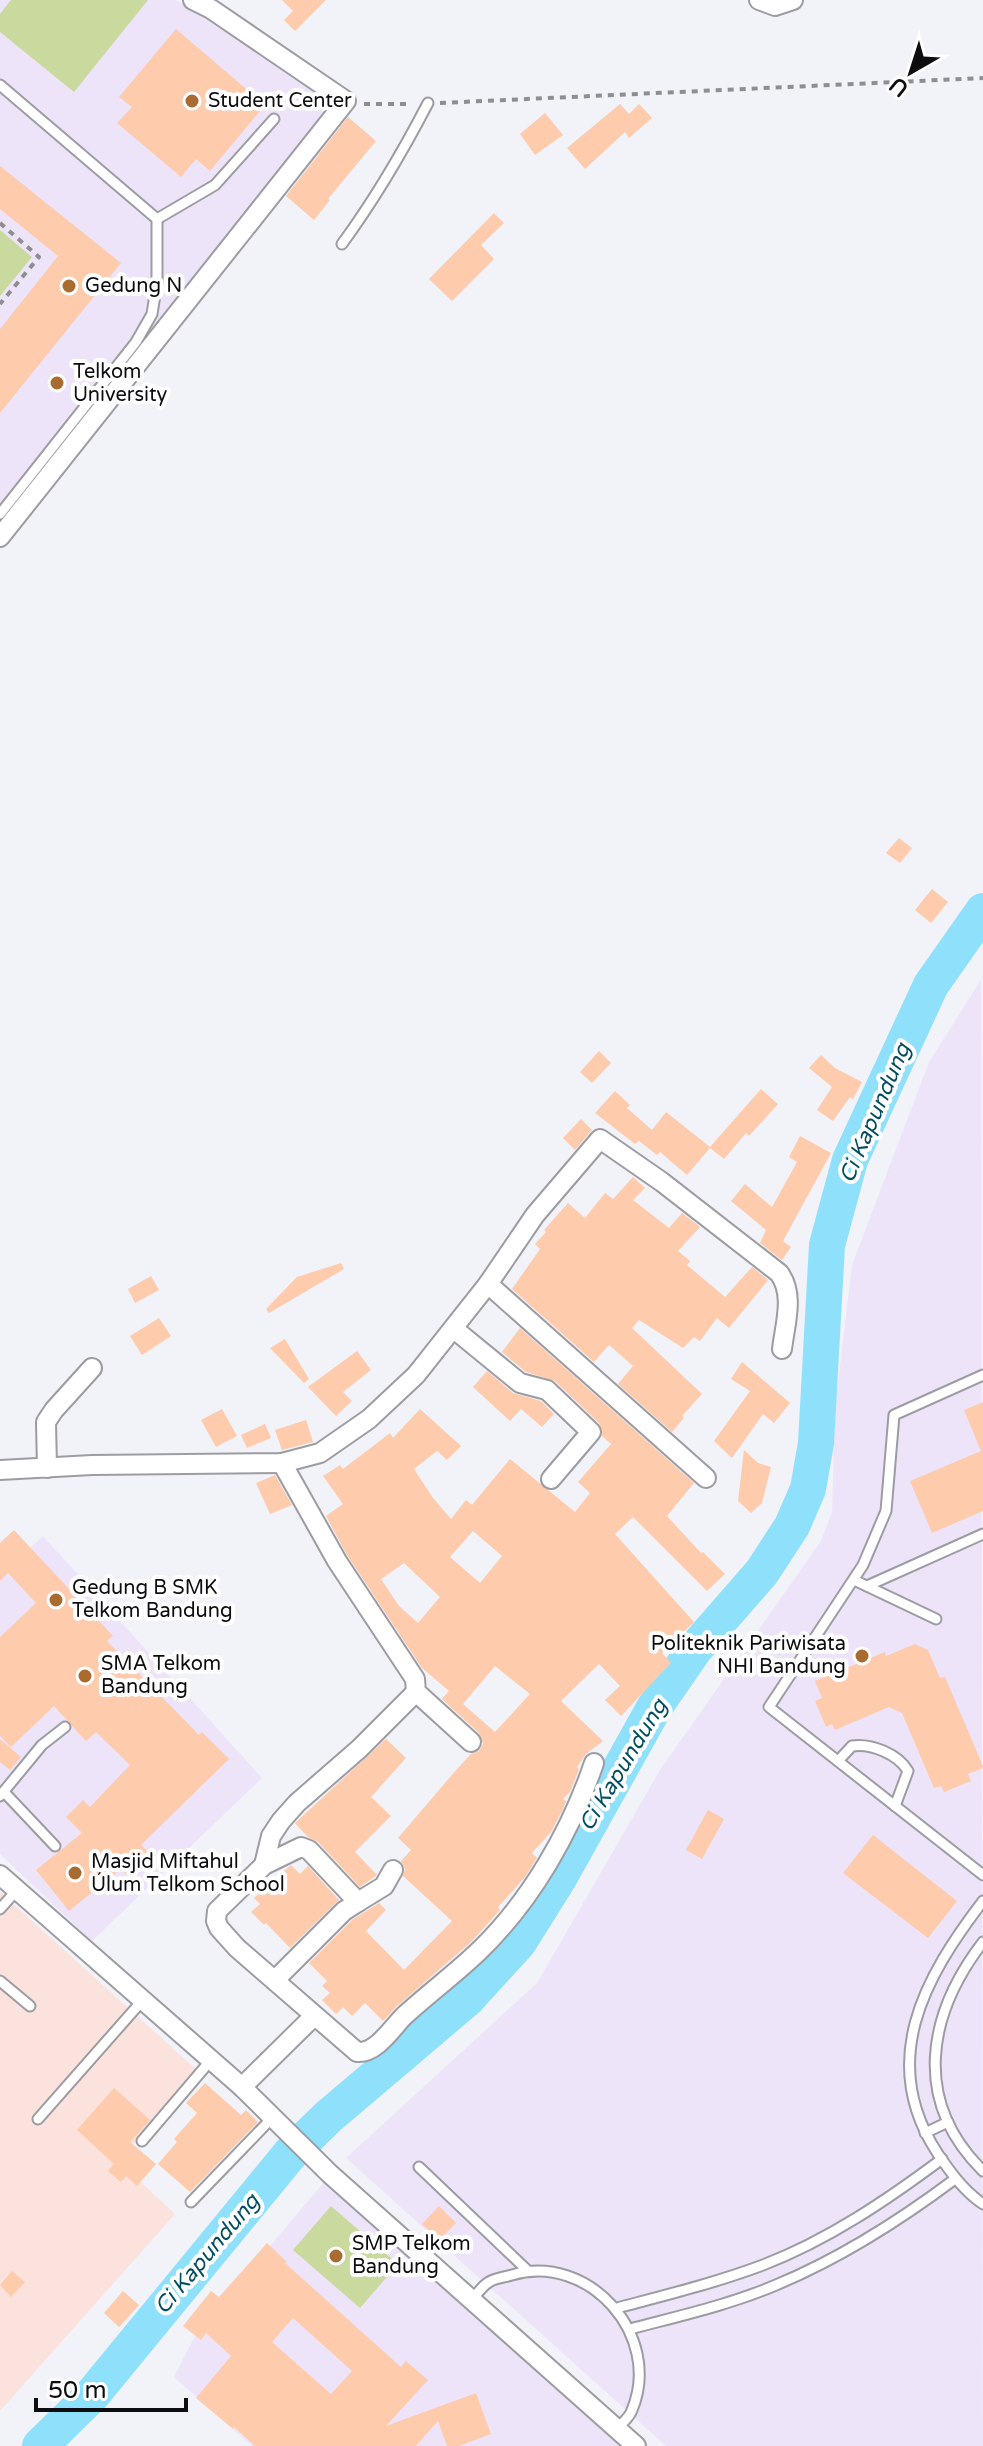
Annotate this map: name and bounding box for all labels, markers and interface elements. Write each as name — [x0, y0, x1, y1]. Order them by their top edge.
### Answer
north arrow — [871, 32, 951, 112]
text: U — [884, 71, 914, 102]
place label: Student Center — [208, 89, 352, 113]
marker: Student Center — [183, 92, 201, 110]
place label: Gedung N — [85, 274, 182, 298]
marker: Gedung N — [60, 277, 78, 295]
place label: Telkom University — [73, 360, 168, 407]
marker: Telkom University — [48, 374, 66, 392]
water label: Ci Kapundung — [834, 1038, 916, 1187]
place label: Gedung B SMK Telkom Bandung — [72, 1576, 233, 1623]
marker: Gedung B SMK Telkom Bandung — [47, 1591, 65, 1609]
place label: Politeknik Pariwisata NHI Bandung — [651, 1632, 846, 1679]
marker: Politeknik Pariwisata NHI Bandung — [853, 1647, 871, 1665]
place label: SMA Telkom Bandung — [101, 1652, 221, 1699]
marker: SMA Telkom Bandung — [76, 1667, 94, 1685]
water label: Ci Kapundung — [574, 1694, 673, 1835]
place label: Masjid Miftahul Úlum Telkom School — [91, 1850, 285, 1897]
marker: Masjid Miftahul Úlum Telkom School — [66, 1864, 84, 1882]
water label: Ci Kapundung — [149, 2188, 266, 2319]
place label: SMP Telkom Bandung — [352, 2232, 471, 2279]
marker: SMP Telkom Bandung — [327, 2247, 345, 2265]
scale bar — [36, 2362, 186, 2412]
text: 50 m — [48, 2376, 106, 2405]

